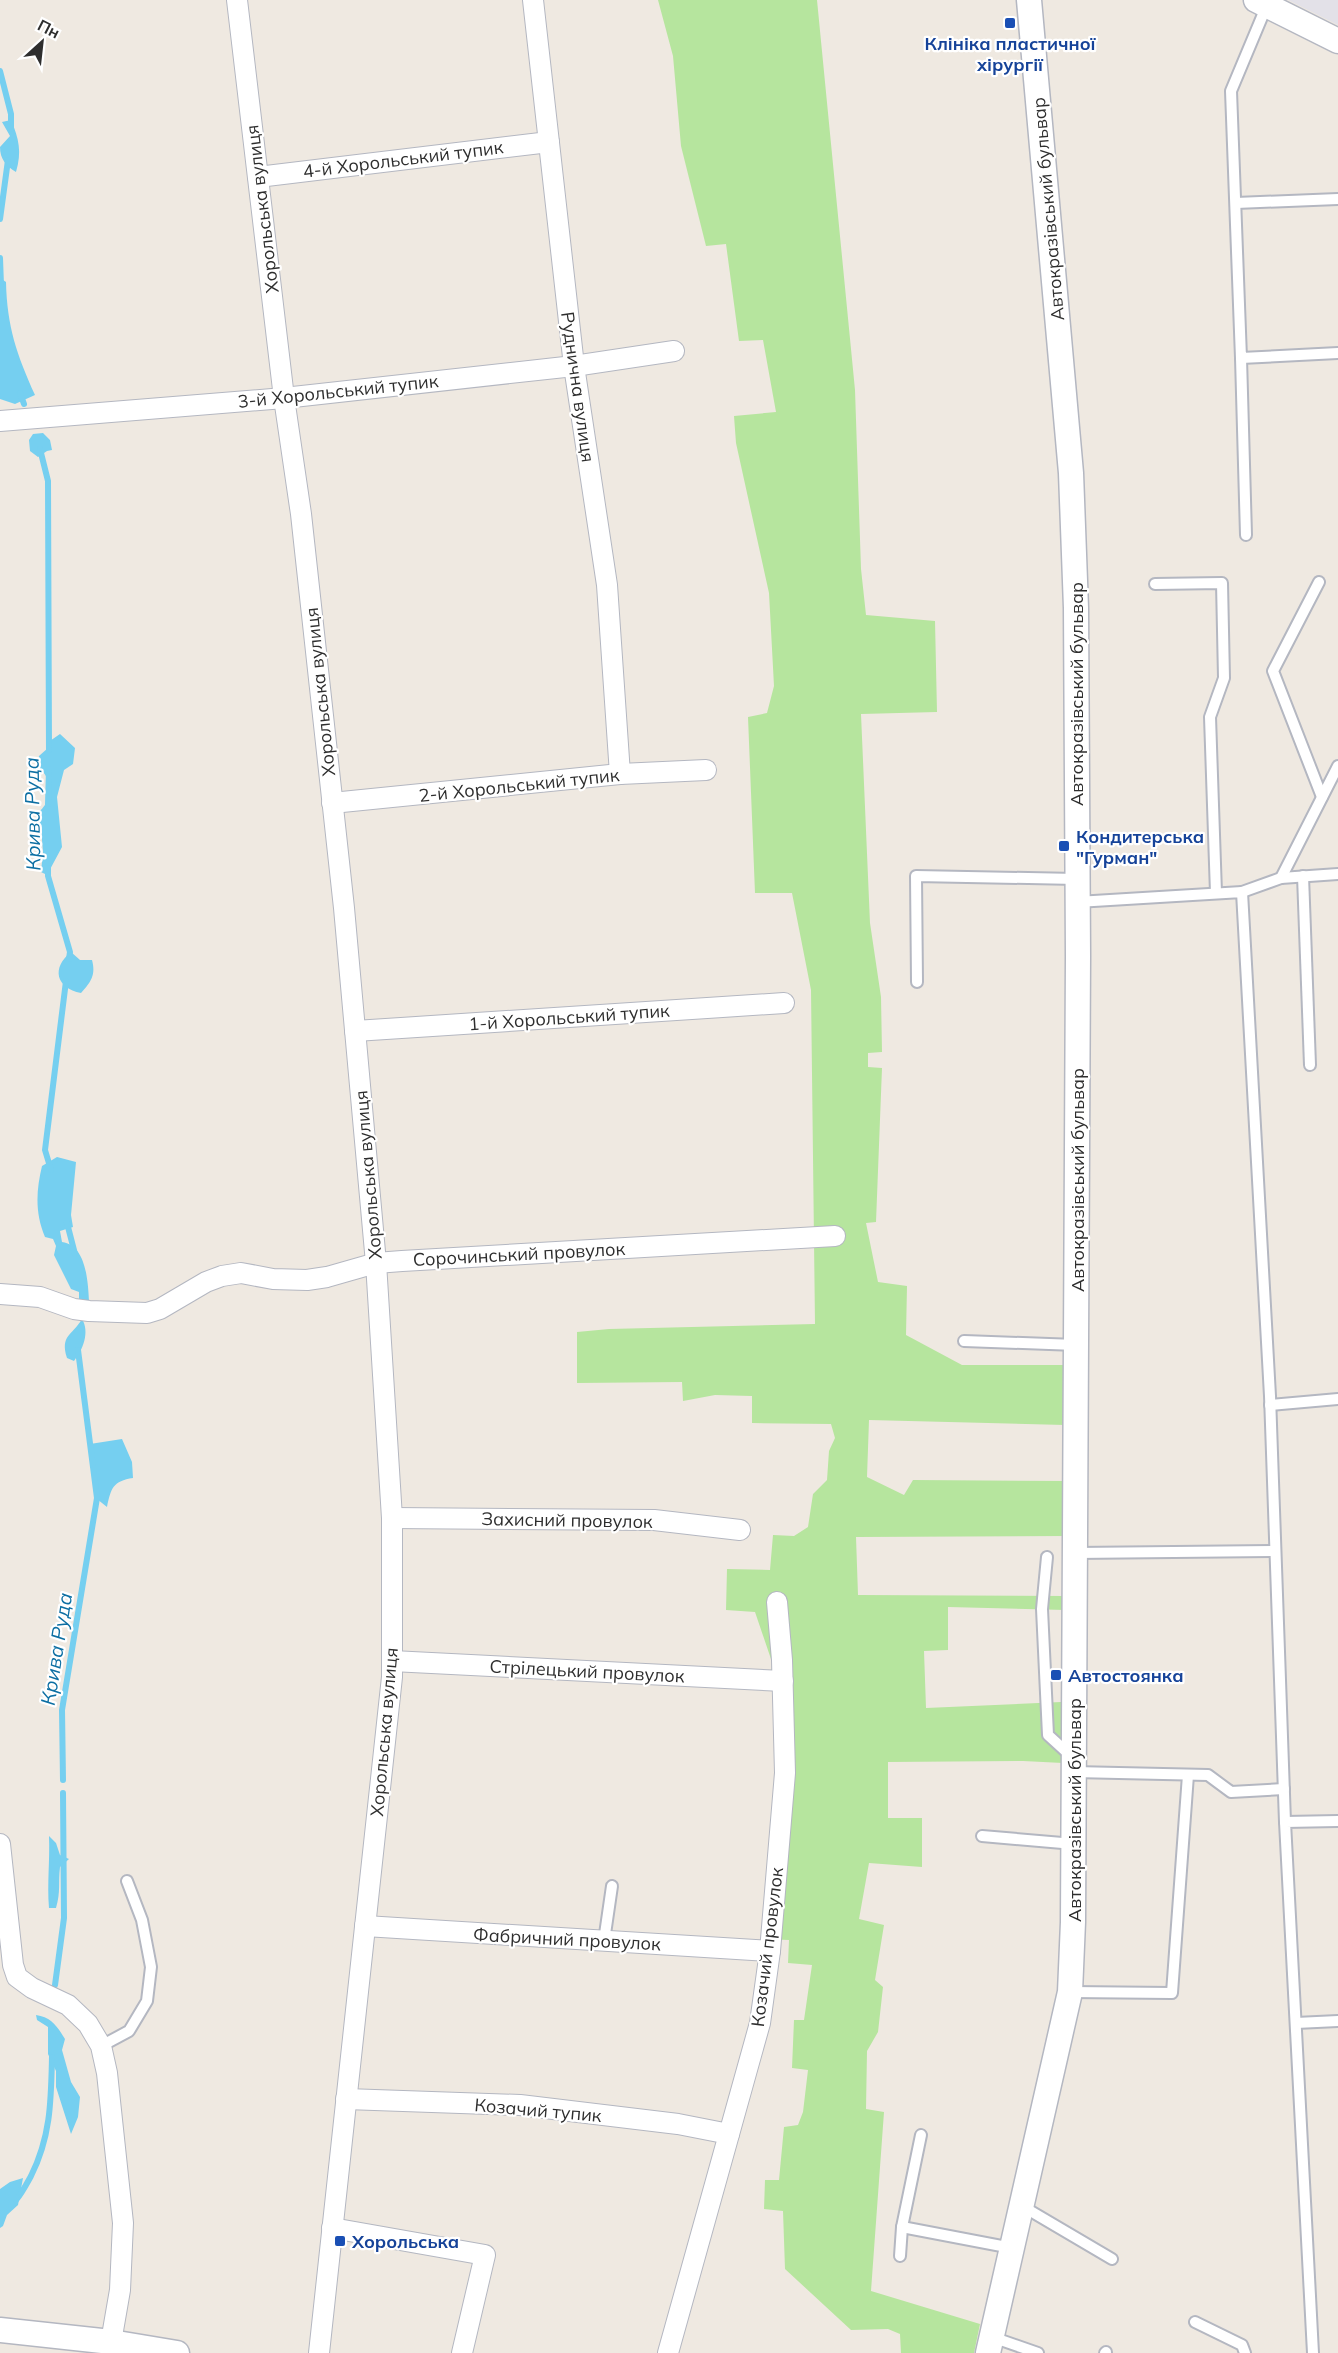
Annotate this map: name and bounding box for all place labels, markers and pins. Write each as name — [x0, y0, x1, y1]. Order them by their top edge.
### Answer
marker: Клініка пластичної хірургії — [1003, 16, 1017, 30]
place label: Клініка пластичної хірургії — [924, 32, 1097, 76]
place label: Кондитерська "Гурман" — [1076, 825, 1204, 869]
marker: Кондитерська "Гурман" — [1057, 839, 1071, 853]
place label: Автостоянка — [1068, 1664, 1184, 1687]
marker: Автостоянка — [1049, 1668, 1063, 1682]
place label: Хорольська — [351, 2230, 459, 2253]
marker: Хорольська — [333, 2234, 347, 2248]

